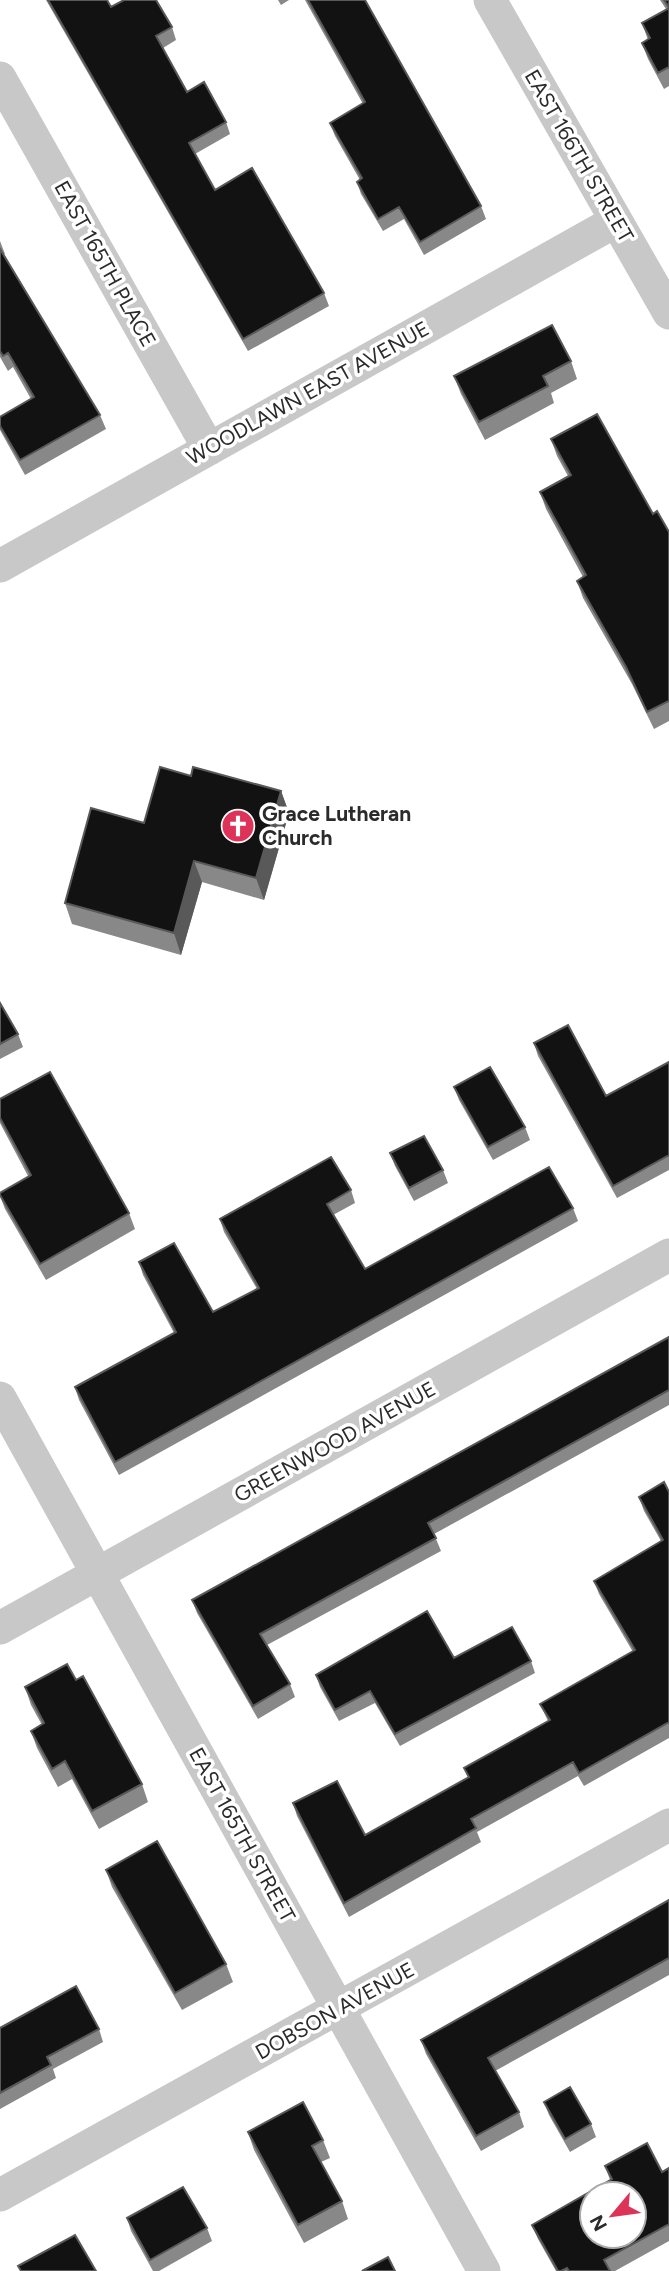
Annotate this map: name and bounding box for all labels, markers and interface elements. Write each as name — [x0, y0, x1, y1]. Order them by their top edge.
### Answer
street label: EAST 166TH STREET — [520, 65, 639, 247]
street label: EAST 165TH PLACE — [49, 176, 161, 351]
street label: WOODLAWN EAST AVENUE — [182, 315, 433, 470]
place label: Grace Lutheran Church — [262, 801, 411, 850]
church icon: Grace Lutheran Church — [219, 807, 257, 845]
street label: GREENWOOD AVENUE — [230, 1376, 440, 1507]
street label: EAST 165TH STREET — [184, 1743, 301, 1927]
street label: DOBSON AVENUE — [251, 1956, 419, 2065]
north arrow — [578, 2180, 648, 2250]
text: N — [585, 2211, 612, 2235]

